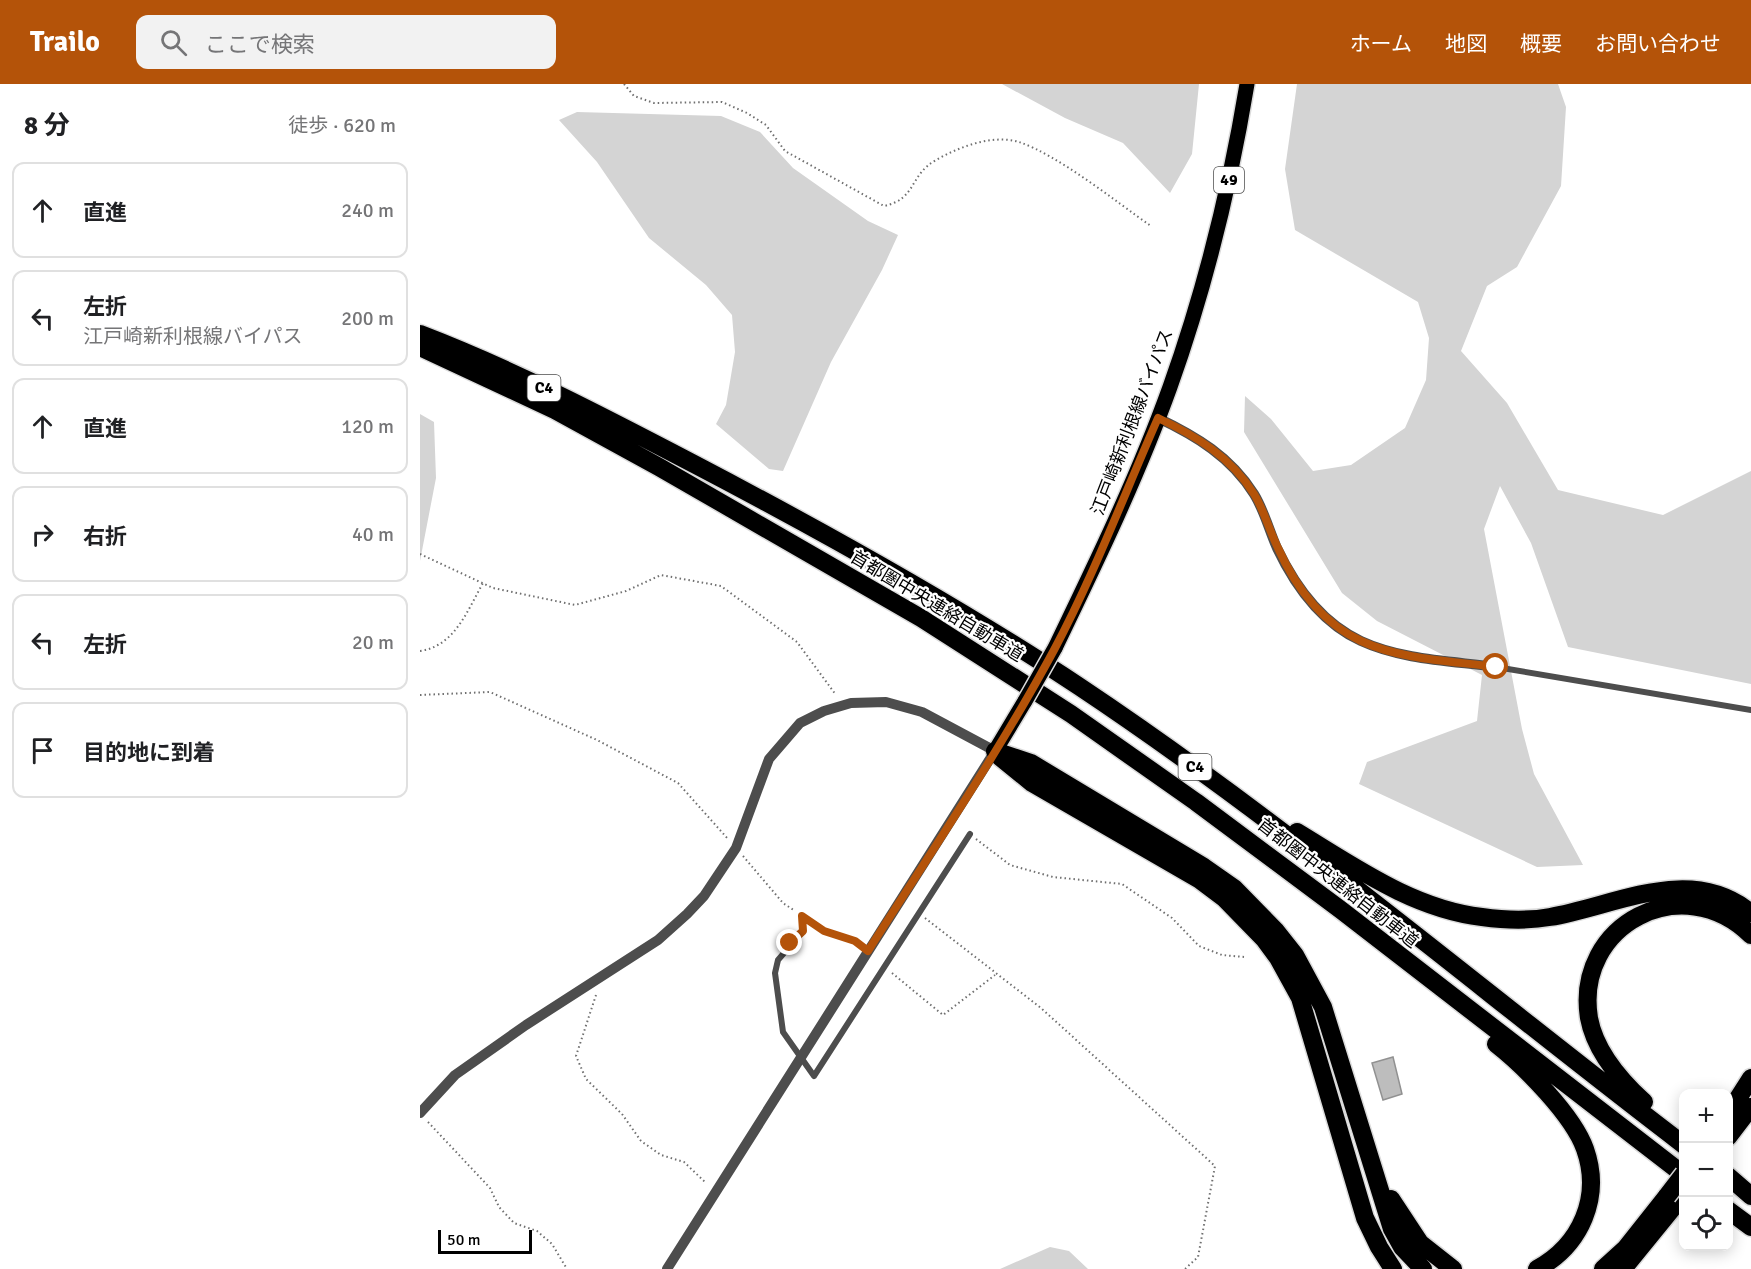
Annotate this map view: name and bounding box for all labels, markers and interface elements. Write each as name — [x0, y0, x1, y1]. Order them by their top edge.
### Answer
search box — [136, 15, 556, 69]
text: Trailo — [30, 25, 100, 59]
icon: search — [157, 26, 190, 59]
text: ここで検索 — [205, 31, 315, 58]
text: ホーム — [1350, 31, 1412, 57]
text: 地図 — [1445, 31, 1487, 57]
text: 概要 — [1520, 31, 1562, 57]
text: お問い合わせ — [1595, 31, 1721, 57]
text: 8 分 — [24, 110, 70, 142]
text: 徒歩 · 620 m — [288, 113, 396, 138]
road number: 49 — [1214, 167, 1244, 193]
icon: ahead — [26, 194, 59, 227]
text: 240 m — [341, 198, 394, 223]
text: 直進 — [83, 199, 127, 226]
text: 左折 — [83, 293, 127, 320]
icon: left — [26, 302, 59, 335]
text: 200 m — [341, 306, 394, 331]
text: 江戸崎新利根線バイパス — [83, 324, 303, 349]
street label: 江戸崎新利根線バイパス — [1086, 326, 1178, 518]
road number: C4 — [528, 375, 560, 401]
icon: ahead — [26, 410, 59, 443]
text: 120 m — [341, 414, 394, 439]
text: 直進 — [83, 415, 127, 442]
icon: right — [26, 518, 59, 551]
text: 40 m — [352, 522, 394, 547]
text: 右折 — [83, 523, 127, 550]
street label: 首都圏中央連絡自動車道 — [846, 546, 1028, 666]
icon: left — [26, 626, 59, 659]
text: 20 m — [352, 630, 394, 655]
text: 左折 — [83, 631, 127, 658]
route start — [1482, 653, 1508, 679]
icon: arrive — [26, 734, 59, 767]
text: 目的地に到着 — [83, 739, 215, 766]
road number: C4 — [1178, 754, 1212, 780]
street label: 首都圏中央連絡自動車道 — [1253, 813, 1423, 953]
route end — [776, 929, 802, 955]
map controls — [1679, 1089, 1733, 1251]
button: + — [1679, 1089, 1733, 1143]
button: − — [1679, 1143, 1733, 1197]
button: locate — [1679, 1197, 1733, 1251]
scale bar — [438, 1227, 532, 1254]
text: 50 m — [447, 1230, 481, 1250]

